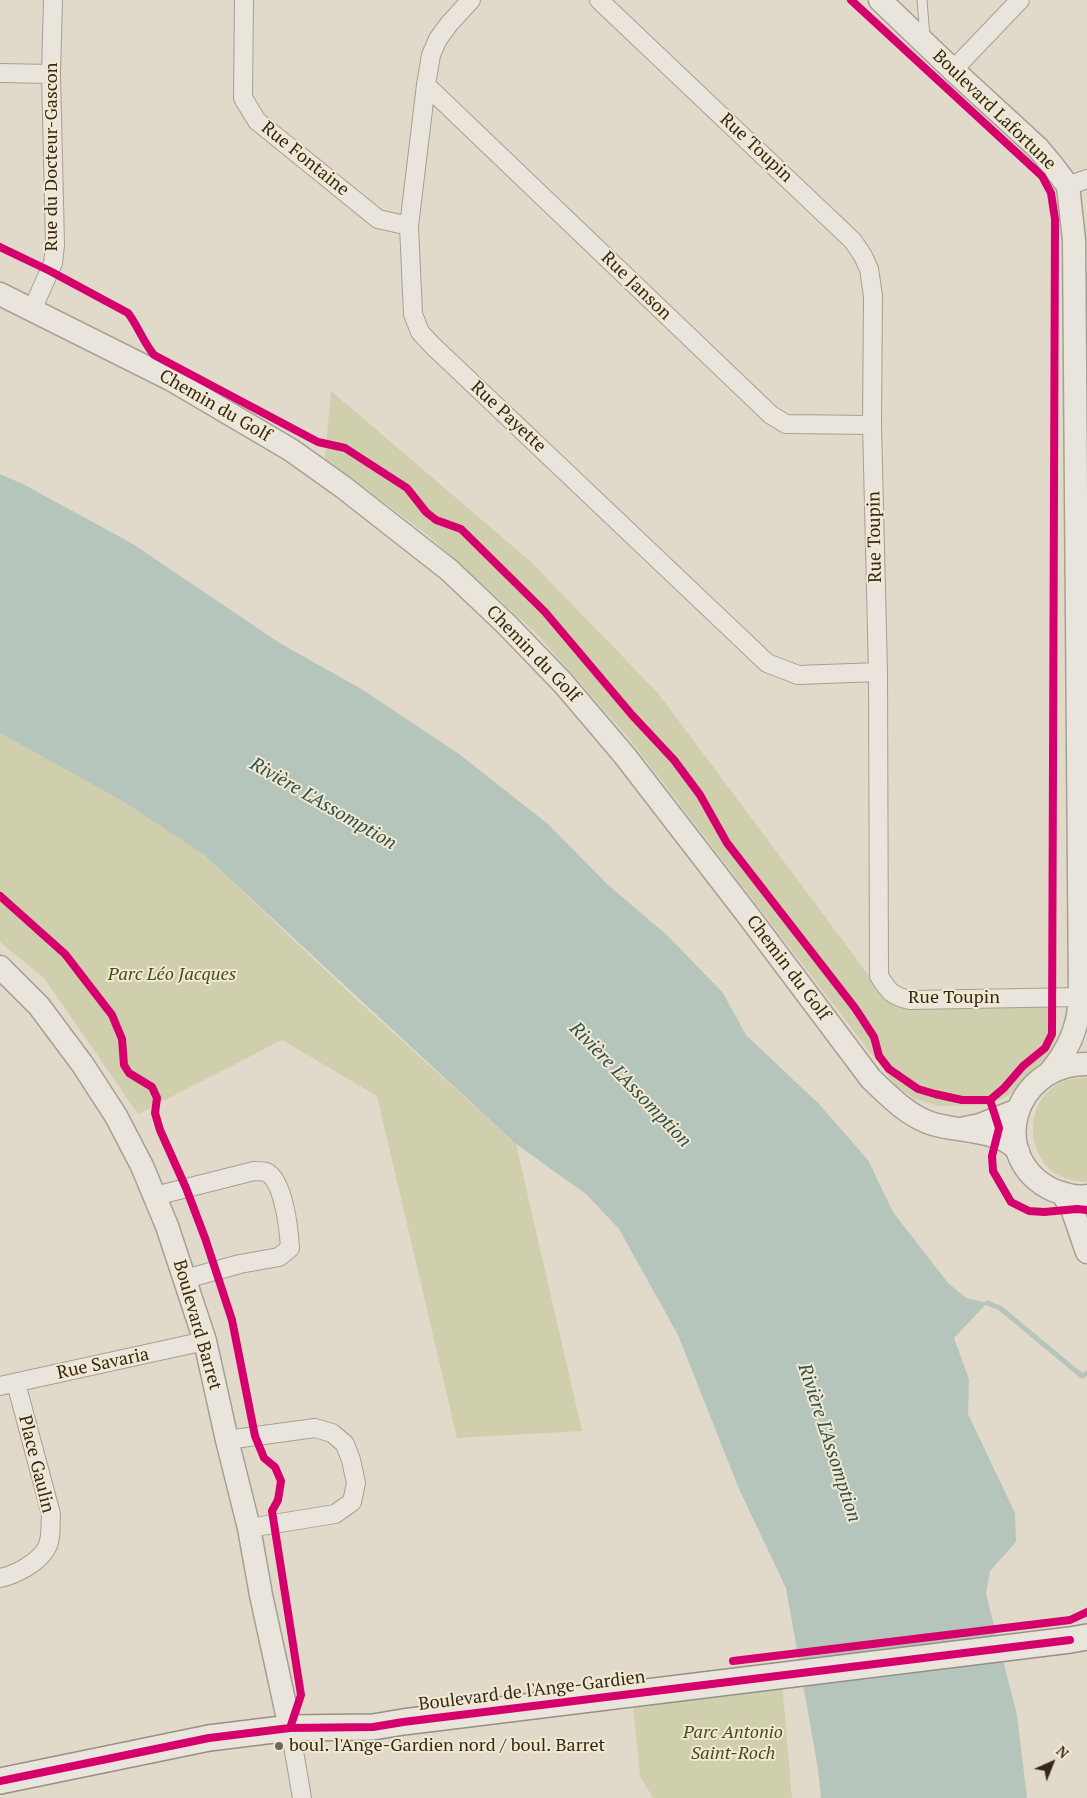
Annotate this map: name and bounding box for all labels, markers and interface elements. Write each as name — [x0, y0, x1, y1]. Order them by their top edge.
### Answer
street label: Boulevard Lafortune — [928, 45, 1060, 175]
street label: Rue du Docteur-Gascon — [41, 63, 63, 251]
street label: Rue Toupin — [715, 109, 797, 187]
street label: Rue Fontaine — [257, 117, 353, 201]
street label: Rue Janson — [596, 247, 676, 325]
street label: Chemin du Golf — [155, 365, 275, 447]
street label: Rue Payette — [466, 377, 550, 457]
street label: Rue Toupin — [863, 491, 887, 583]
street label: Chemin du Golf — [482, 601, 584, 707]
water label: Rivière L'Assomption — [246, 753, 400, 855]
street label: Chemin du Golf — [742, 911, 834, 1025]
park label: Parc Léo Jacques — [108, 964, 236, 986]
street label: Rue Toupin — [908, 987, 1000, 1009]
water label: Rivière L'Assomption — [564, 1018, 696, 1152]
street label: Boulevard Barret — [168, 1257, 226, 1393]
street label: Rue Savaria — [55, 1344, 151, 1384]
water label: Rivière L'Assomption — [793, 1361, 865, 1525]
street label: Place Gaulin — [13, 1413, 59, 1515]
street label: Boulevard de l'Ange-Gardien — [417, 1666, 647, 1716]
park label: Parc Antonio Saint-Roch — [683, 1722, 783, 1765]
place label: boul. l'Ange-Gardien nord / boul. Barret — [289, 1735, 605, 1757]
north arrow — [1027, 1738, 1077, 1788]
marker: boul. l'Ange-Gardien nord / boul. Barret — [273, 1740, 285, 1752]
text: N — [1052, 1741, 1073, 1762]

